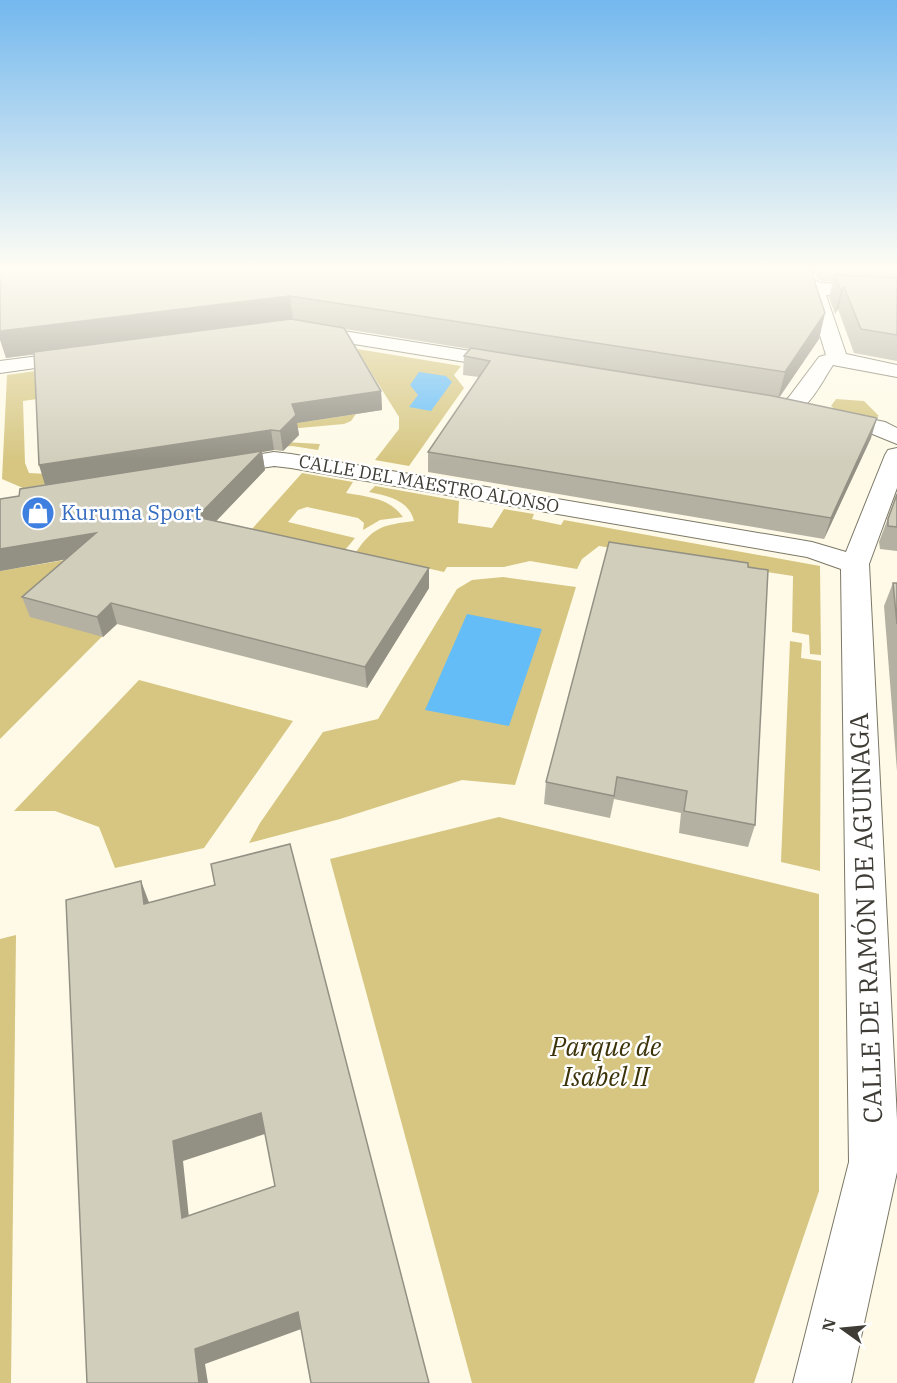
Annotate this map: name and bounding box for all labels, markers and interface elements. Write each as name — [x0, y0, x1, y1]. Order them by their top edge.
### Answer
street label: CALLE DEL MAESTRO ALONSO — [297, 449, 561, 518]
shop icon: Kuruma Sport — [20, 495, 56, 531]
place label: Kuruma Sport — [61, 498, 202, 526]
street label: CALLE DE RAMÓN DE AGUINAGA — [841, 712, 889, 1124]
park label: Parque de Isabel II — [550, 1029, 662, 1093]
north arrow — [813, 1299, 873, 1359]
text: N — [817, 1316, 840, 1334]

